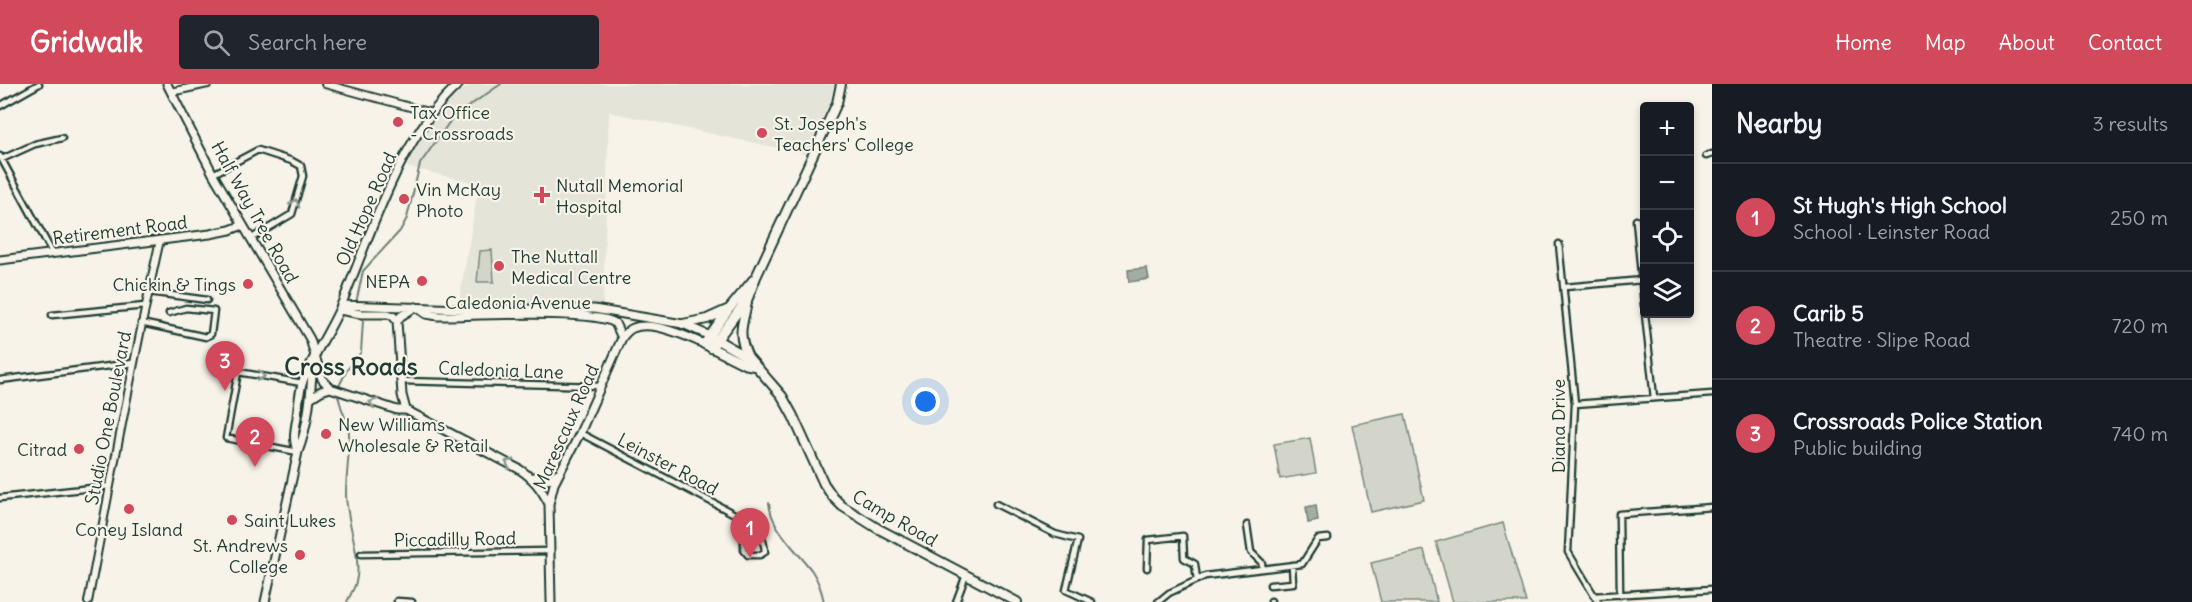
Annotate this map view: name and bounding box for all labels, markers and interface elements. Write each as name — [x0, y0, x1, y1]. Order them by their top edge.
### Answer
search box — [179, 15, 599, 69]
text: Gridwalk — [30, 24, 143, 60]
icon: search — [200, 26, 233, 59]
text: Search here — [248, 28, 367, 56]
text: Home — [1835, 29, 1892, 56]
text: Map — [1925, 29, 1966, 56]
text: About — [1999, 29, 2055, 56]
text: Contact — [2088, 29, 2162, 56]
place label: Tax Office - Crossroads — [410, 101, 514, 145]
map controls — [1640, 102, 1694, 318]
button: + — [1640, 102, 1694, 156]
text: Nearby — [1736, 107, 1822, 140]
text: 3 results — [2092, 111, 2168, 136]
place label: St. Joseph's Teachers' College — [774, 112, 914, 156]
marker: Tax Office - Crossroads — [391, 115, 405, 129]
marker: St. Joseph's Teachers' College — [755, 126, 769, 140]
street label: Half Way Tree Road — [206, 137, 304, 287]
street label: Old Hope Road — [331, 148, 402, 270]
button: − — [1640, 156, 1694, 210]
place label: Nutall Memorial Hospital — [556, 174, 683, 218]
place label: Vin McKay Photo — [416, 178, 501, 222]
marker: Nutall Memorial Hospital — [533, 186, 551, 204]
text: St Hugh's High School — [1793, 191, 2007, 219]
marker: Vin McKay Photo — [397, 192, 411, 206]
one-way arrow — [288, 198, 300, 209]
text: 1 — [1752, 205, 1759, 230]
text: 250 m — [2110, 205, 2168, 230]
street label: Retirement Road — [51, 210, 189, 250]
button: locate — [1640, 210, 1694, 264]
text: School · Leinster Road — [1793, 219, 1990, 244]
place label: The Nuttall Medical Centre — [511, 245, 631, 289]
marker: The Nuttall Medical Centre — [492, 259, 506, 273]
button: layers — [1640, 264, 1694, 318]
place label: NEPA — [365, 270, 410, 293]
place label: Chickin & Tings — [113, 273, 236, 296]
marker: NEPA — [415, 274, 429, 288]
marker: Chickin & Tings — [241, 277, 255, 291]
street label: Caledonia Avenue — [445, 291, 591, 314]
text: Carib 5 — [1793, 299, 1864, 327]
text: 2 — [1750, 313, 1761, 338]
text: 720 m — [2112, 313, 2168, 338]
text: Theatre · Slipe Road — [1793, 327, 1970, 352]
street label: Studio One Boulevard — [80, 329, 136, 507]
pin: 3 — [206, 342, 244, 391]
district label: Cross Roads — [284, 351, 418, 381]
street label: Caledonia Lane — [438, 356, 564, 384]
street label: Marescaux Road — [528, 361, 604, 493]
one-way arrow — [256, 369, 266, 382]
street label: Diana Drive — [1547, 379, 1570, 473]
your location — [911, 387, 940, 416]
one-way arrow — [368, 397, 379, 410]
text: Crossroads Police Station — [1793, 407, 2042, 435]
place label: New Williams Wholesale & Retail — [338, 413, 488, 457]
pin: 2 — [236, 418, 274, 467]
text: 3 — [1750, 421, 1761, 446]
text: 740 m — [2112, 421, 2168, 446]
marker: New Williams Wholesale & Retail — [319, 427, 333, 441]
street label: Leinster Road — [614, 428, 723, 500]
text: Public building — [1793, 435, 1922, 460]
place label: Citrad — [17, 438, 67, 461]
marker: Citrad — [72, 442, 86, 456]
one-way arrow — [505, 459, 515, 470]
street label: Camp Road — [848, 484, 942, 552]
marker: Coney Island — [122, 502, 136, 516]
pin: 1 — [730, 508, 770, 558]
place label: Saint Lukes — [244, 509, 336, 532]
marker: Saint Lukes — [225, 513, 239, 527]
place label: Coney Island — [75, 518, 183, 541]
street label: Piccadilly Road — [394, 526, 517, 552]
place label: St. Andrews College — [193, 534, 288, 578]
marker: St. Andrews College — [293, 548, 307, 562]

